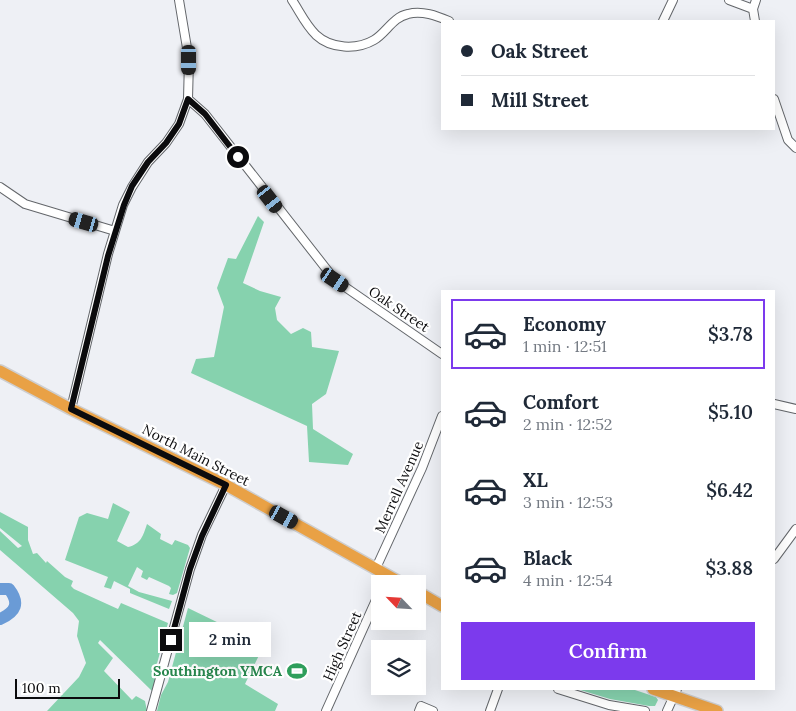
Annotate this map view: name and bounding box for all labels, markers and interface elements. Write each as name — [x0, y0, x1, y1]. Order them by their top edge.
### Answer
text: Oak Street — [491, 39, 588, 63]
car — [181, 45, 196, 75]
text: Mill Street — [491, 88, 589, 112]
route start — [227, 146, 249, 168]
car — [254, 183, 285, 215]
car — [67, 211, 100, 233]
car — [318, 265, 351, 295]
street label: Oak Street — [365, 282, 433, 336]
icon: car — [463, 312, 508, 357]
text: Economy — [523, 312, 606, 336]
text: $3.78 — [708, 322, 753, 346]
text: 1 min · 12:51 — [523, 336, 607, 356]
icon: car — [463, 390, 508, 435]
text: Comfort — [523, 390, 599, 414]
text: $5.10 — [708, 400, 753, 424]
text: 2 min · 12:52 — [523, 414, 612, 434]
street label: North Main Street — [139, 420, 253, 490]
street label: Merrell Avenue — [371, 438, 427, 536]
icon: car — [463, 468, 508, 513]
text: XL — [523, 468, 548, 492]
text: $6.42 — [706, 478, 753, 502]
text: 3 min · 12:53 — [523, 492, 613, 512]
car — [267, 503, 300, 531]
icon: car — [463, 546, 508, 591]
text: Black — [523, 546, 572, 570]
text: $3.88 — [705, 556, 753, 580]
text: 4 min · 12:54 — [523, 570, 613, 590]
north arrow — [371, 575, 426, 630]
map controls — [371, 575, 426, 695]
street label: High Street — [319, 608, 366, 684]
callout: 2 min — [188, 622, 271, 658]
button: Confirm — [461, 622, 755, 680]
route end — [160, 629, 182, 651]
text: 2 min — [209, 629, 251, 649]
button: layers — [371, 640, 426, 695]
sports icon: Southington YMCA — [286, 660, 308, 682]
place label: Southington YMCA — [153, 662, 283, 680]
scale bar — [15, 676, 120, 699]
text: 100 m — [22, 679, 61, 697]

